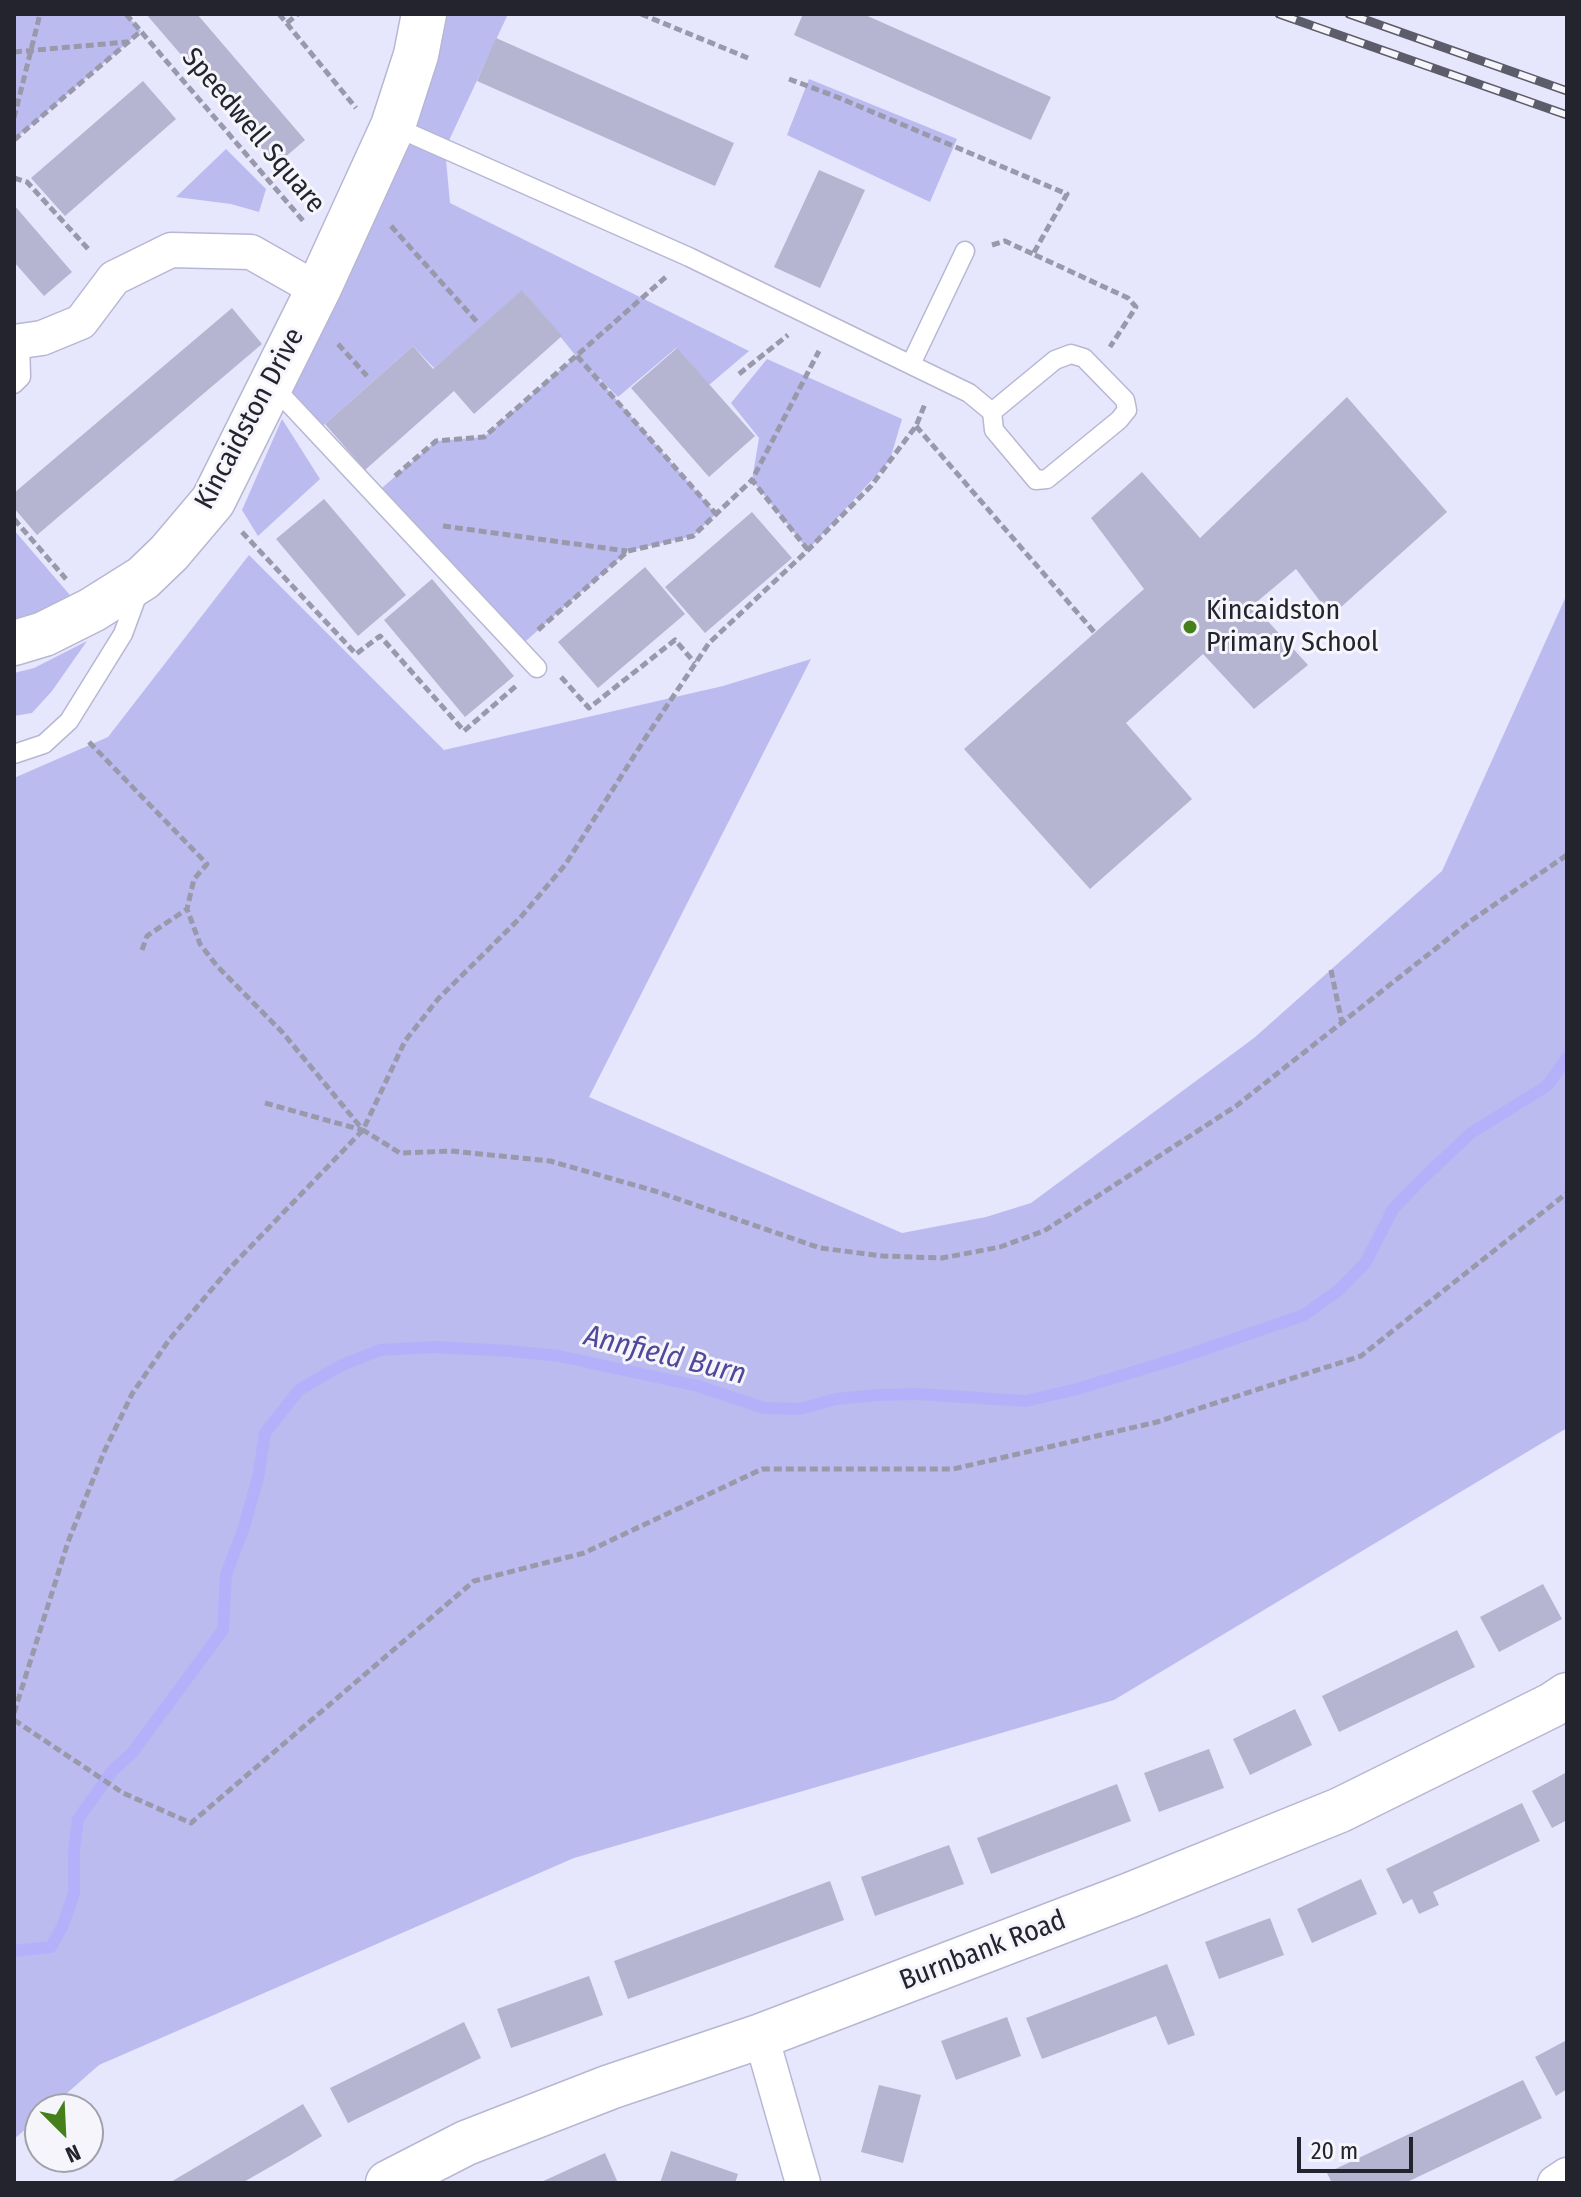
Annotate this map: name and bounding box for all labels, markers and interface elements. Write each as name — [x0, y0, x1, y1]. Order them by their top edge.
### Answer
street label: Speedwell Square — [174, 42, 332, 220]
street label: Kincaidston Drive — [188, 323, 312, 515]
place label: Kincaidston Primary School — [1206, 594, 1378, 660]
marker: Kincaidston Primary School — [1181, 618, 1199, 636]
water label: Annfield Burn — [580, 1319, 750, 1393]
street label: Burnbank Road — [895, 1904, 1071, 1998]
north arrow — [24, 2093, 104, 2173]
scale bar — [1301, 2121, 1417, 2171]
text: 20 m — [1311, 2137, 1358, 2165]
text: N — [62, 2139, 85, 2169]

